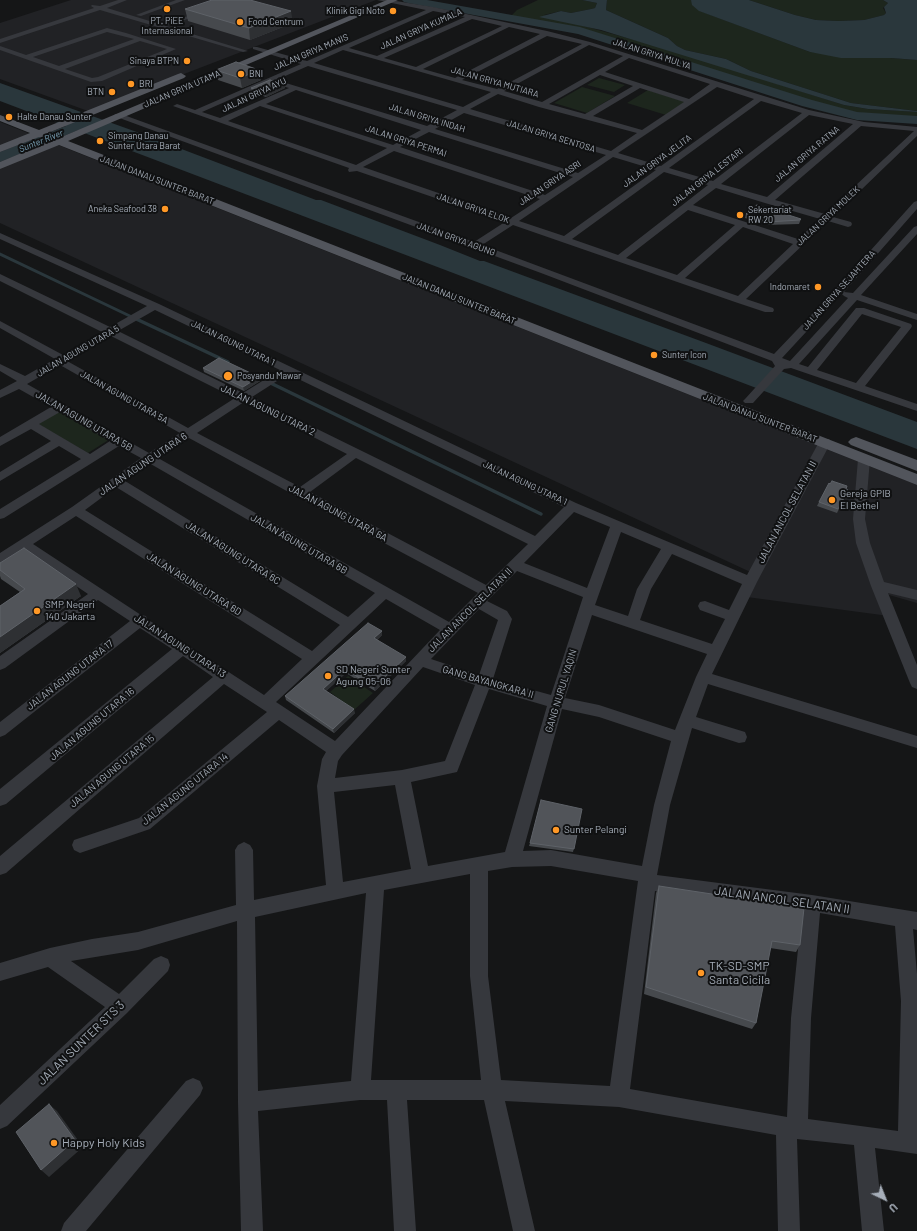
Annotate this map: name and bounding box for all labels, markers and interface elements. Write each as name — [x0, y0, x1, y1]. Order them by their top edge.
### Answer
marker: PT. PiEE Internasional — [162, 4, 172, 14]
place label: Klinik Gigi Noto — [326, 6, 385, 16]
street label: JALAN GRIYA KUMALA — [378, 6, 464, 52]
marker: Klinik Gigi Noto — [388, 6, 398, 16]
place label: PT. PiEE Internasional — [142, 16, 192, 37]
marker: Food Centrum — [235, 17, 245, 27]
place label: Food Centrum — [248, 17, 303, 27]
street label: JALAN GRIYA MANIS — [272, 31, 350, 73]
street label: JALAN GRIYA MULYA — [612, 36, 692, 72]
place label: Sinaya BTPN — [130, 56, 179, 66]
marker: Sinaya BTPN — [182, 56, 192, 66]
street label: JALAN GRIYA MUTIARA — [450, 64, 540, 100]
street label: JALAN GRIYA UTAMA — [142, 68, 222, 110]
marker: BNI — [236, 69, 246, 79]
place label: BNI — [249, 69, 263, 79]
street label: JALAN GRIYA AYU — [220, 75, 288, 115]
marker: BRI — [126, 79, 136, 89]
place label: BRI — [139, 79, 152, 89]
place label: BTN — [87, 87, 104, 97]
marker: BTN — [107, 87, 117, 97]
street label: JALAN GRIYA INDAH — [387, 101, 467, 135]
marker: Halte Danau Sunter — [4, 112, 14, 122]
place label: Halte Danau Sunter — [17, 112, 92, 122]
street label: JALAN GRIYA SENTOSA — [505, 117, 597, 155]
street label: JALAN GRIYA PERMAI — [364, 123, 448, 159]
street label: JALAN GRIYA RATNA — [772, 124, 842, 184]
water label: Sunter River — [17, 127, 65, 155]
place label: Simpang Danau Sunter Utara Barat — [108, 131, 181, 152]
street label: JALAN GRIYA JELITA — [620, 132, 694, 190]
marker: Simpang Danau Sunter Utara Barat — [95, 136, 105, 146]
street label: JALAN GRIYA LESTARI — [669, 146, 745, 208]
street label: JALAN DANAU SUNTER BARAT — [99, 153, 215, 207]
street label: JALAN GRIYA ASRI — [517, 158, 583, 208]
street label: JALAN GRIYA MOLEK — [794, 184, 862, 248]
street label: JALAN GRIYA ELOK — [435, 191, 511, 225]
place label: Aneka Seafood 38 — [88, 204, 157, 214]
marker: Aneka Seafood 38 — [160, 204, 170, 214]
place label: Sekertariat RW 20 — [748, 205, 792, 226]
marker: Sekertariat RW 20 — [735, 210, 745, 220]
street label: JALAN GRIYA AGUNG — [415, 220, 497, 258]
street label: JALAN GRIYA SEJAHTERA — [800, 248, 878, 332]
street label: JALAN DANAU SUNTER BARAT — [401, 271, 517, 327]
place label: Indomaret — [770, 282, 810, 292]
marker: Indomaret — [813, 282, 823, 292]
street label: JALAN AGUNG UTARA 1 — [189, 318, 277, 368]
street label: JALAN AGUNG UTARA 5 — [35, 323, 121, 379]
marker: Sunter Icon — [649, 350, 659, 360]
place label: Sunter Icon — [662, 350, 707, 360]
street label: JALAN AGUNG UTARA 5A — [78, 368, 170, 426]
marker: Posyandu Mawar — [222, 370, 234, 382]
place label: Posyandu Mawar — [237, 371, 301, 381]
street label: JALAN AGUNG UTARA 2 — [219, 382, 317, 438]
street label: JALAN AGUNG UTARA 5B — [33, 388, 135, 454]
street label: JALAN DANAU SUNTER BARAT — [702, 391, 818, 445]
street label: JALAN AGUNG UTARA 6 — [97, 430, 189, 498]
street label: JALAN AGUNG UTARA 1 — [481, 459, 569, 507]
street label: JALAN ANCOL SELATAN II — [755, 459, 819, 565]
street label: JALAN AGUNG UTARA 6A — [287, 482, 389, 544]
place label: Gereja GPIB El Bethel — [840, 488, 891, 512]
marker: Gereja GPIB El Bethel — [827, 495, 837, 505]
street label: JALAN AGUNG UTARA 6B — [248, 511, 350, 577]
street label: JALAN AGUNG UTARA 6C — [183, 519, 283, 587]
street label: JALAN AGUNG UTARA 6D — [144, 550, 244, 618]
street label: JALAN ANCOL SELATAN II — [425, 565, 515, 655]
place label: SMP Negeri 140 Jakarta — [45, 599, 95, 622]
marker: SMP Negeri 140 Jakarta — [32, 606, 42, 616]
street label: JALAN AGUNG UTARA 13 — [132, 612, 228, 680]
street label: JALAN AGUNG UTARA 17 — [24, 637, 116, 713]
street label: GANG NURUL YAQIN — [543, 648, 579, 734]
street label: GANG BAYANGKARA II — [441, 663, 535, 701]
place label: SD Negeri Sunter Agung 05-06 — [336, 664, 410, 688]
marker: SD Negeri Sunter Agung 05-06 — [323, 671, 333, 681]
street label: JALAN AGUNG UTARA 16 — [47, 685, 137, 763]
street label: JALAN AGUNG UTARA 15 — [67, 732, 157, 810]
street label: JALAN AGUNG UTARA 14 — [139, 751, 231, 827]
place label: Sunter Pelangi — [564, 824, 627, 836]
marker: Sunter Pelangi — [551, 825, 561, 835]
street label: JALAN ANCOL SELATAN II — [713, 883, 851, 917]
place label: TK-SD-SMP Santa Cicila — [709, 959, 770, 987]
marker: TK-SD-SMP Santa Cicila — [696, 968, 706, 978]
street label: JALAN SUNTER STS 3 — [35, 998, 127, 1088]
place label: Happy Holy Kids — [62, 1136, 145, 1150]
marker: Happy Holy Kids — [49, 1138, 59, 1148]
north arrow — [865, 1179, 905, 1219]
text: U — [887, 1201, 900, 1215]

